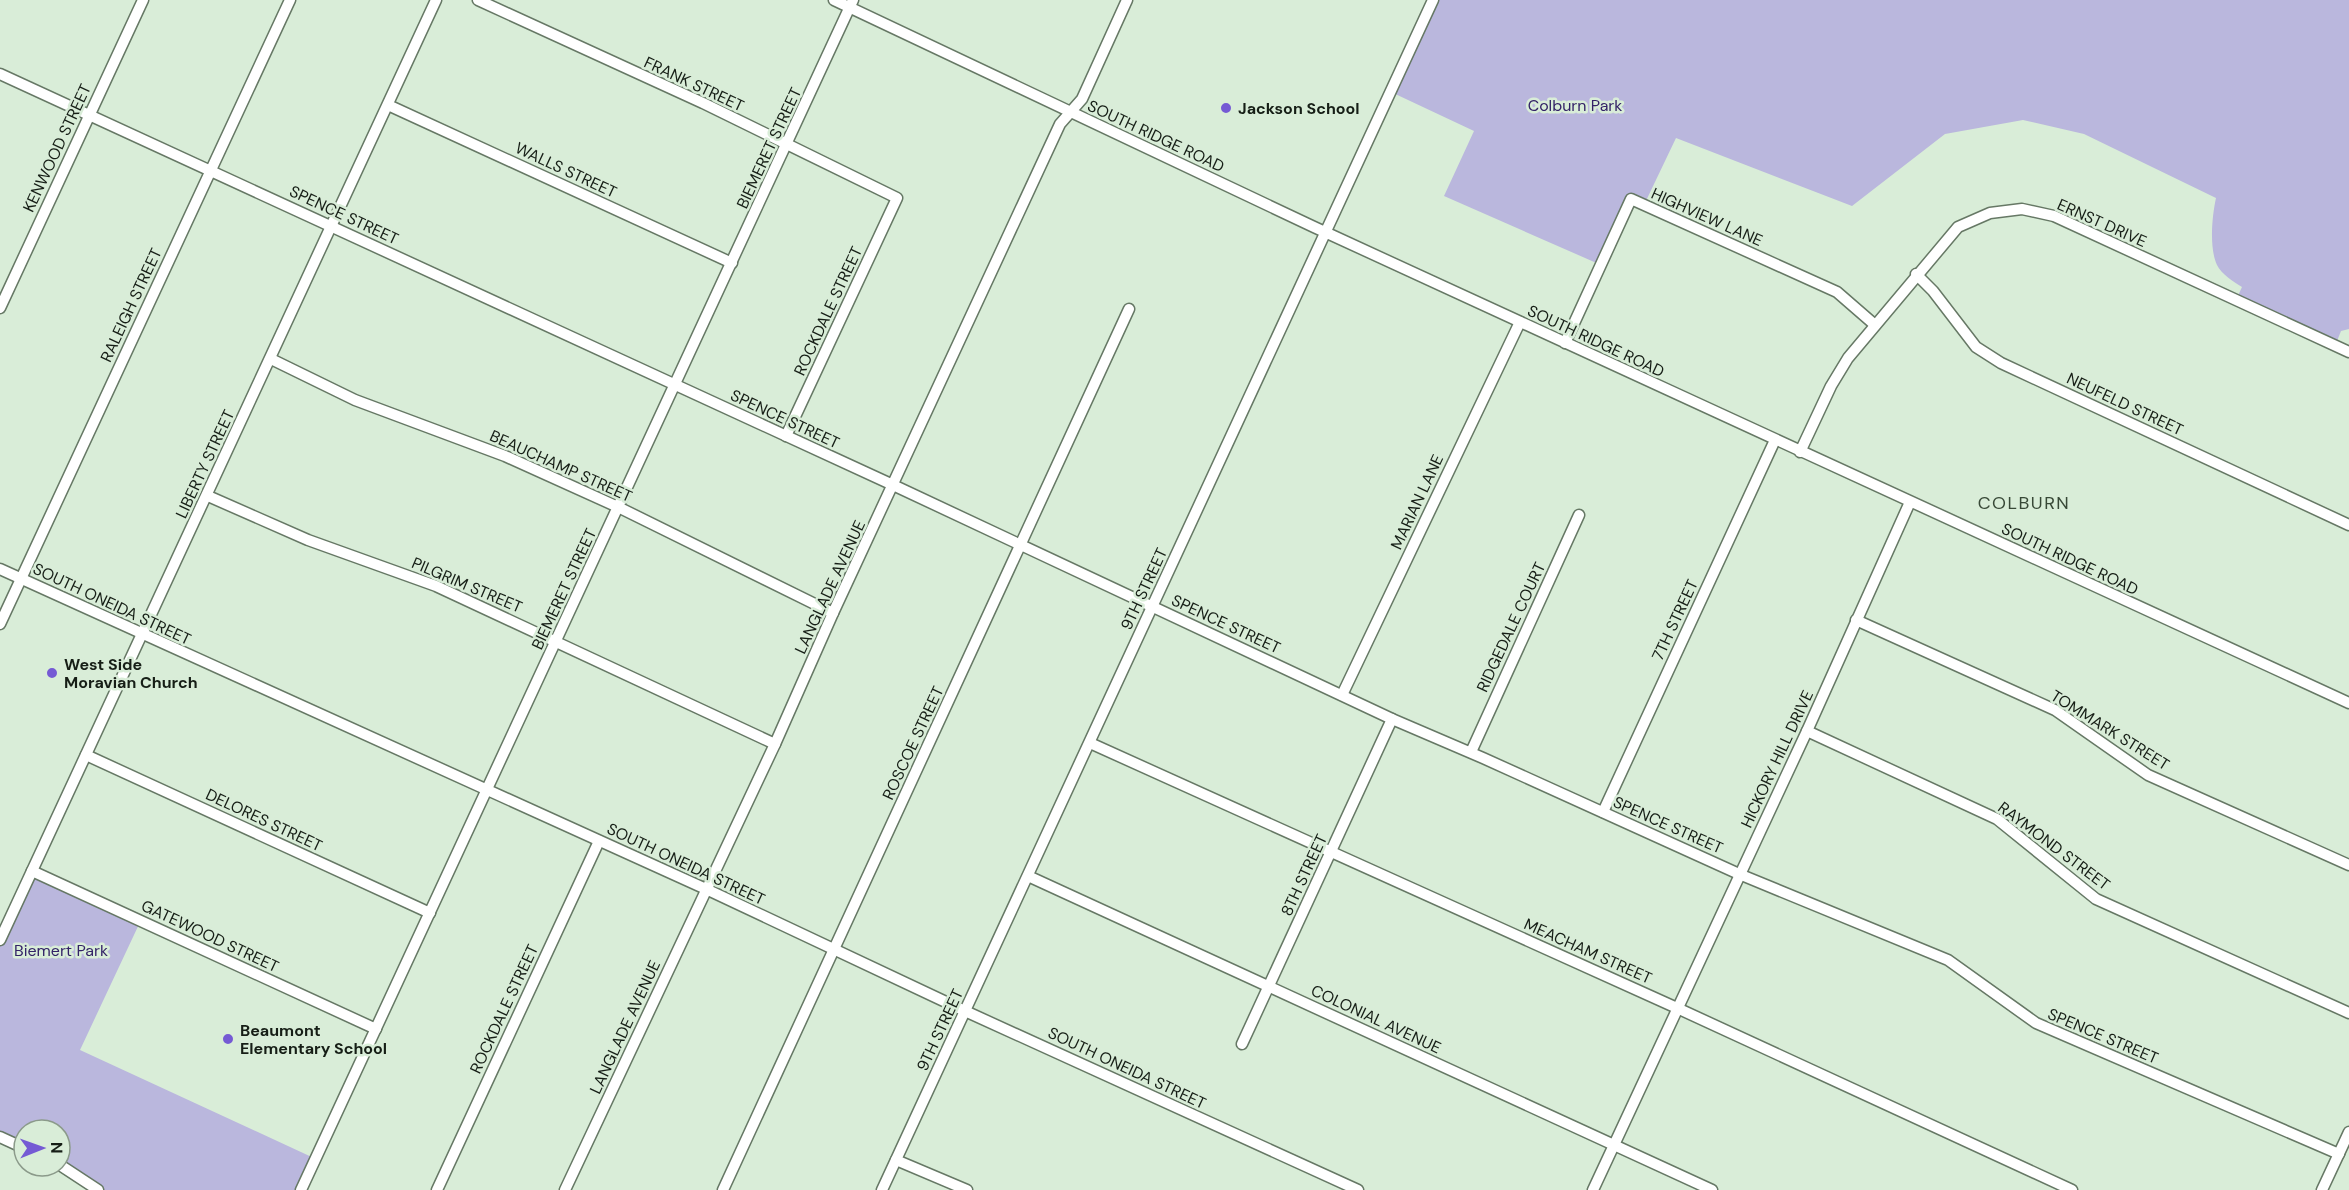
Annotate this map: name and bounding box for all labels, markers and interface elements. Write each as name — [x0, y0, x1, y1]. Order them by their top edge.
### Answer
street label: FRANK STREET — [641, 52, 747, 116]
street label: KENWOOD STREET — [18, 81, 96, 215]
street label: BIEMERET STREET — [732, 84, 806, 212]
street label: SOUTH RIDGE ROAD — [1084, 95, 1228, 177]
park label: Colburn Park — [1528, 95, 1622, 116]
place label: Jackson School — [1238, 98, 1360, 119]
marker: Jackson School — [1219, 101, 1233, 115]
street label: WALLS STREET — [512, 137, 620, 203]
street label: SPENCE STREET — [286, 181, 402, 249]
street label: HIGHVIEW LANE — [1648, 183, 1766, 251]
street label: ERNST DRIVE — [2054, 194, 2150, 252]
street label: ROCKDALE STREET — [789, 243, 867, 379]
street label: RALEIGH STREET — [95, 245, 167, 365]
street label: SOUTH RIDGE ROAD — [1524, 300, 1668, 382]
street label: NEUFELD STREET — [2063, 368, 2187, 440]
street label: SPENCE STREET — [727, 385, 843, 453]
street label: LIBERTY STREET — [171, 406, 239, 522]
street label: BEAUCHAMP STREET — [486, 425, 636, 507]
street label: MARIAN LANE — [1386, 451, 1448, 553]
district label: COLBURN — [1978, 491, 2070, 515]
street label: LANGLADE AVENUE — [790, 517, 870, 657]
street label: SOUTH RIDGE ROAD — [1998, 518, 2142, 600]
street label: BIEMERET STREET — [527, 525, 601, 653]
street label: 9TH STREET — [1116, 545, 1172, 633]
street label: PILGRIM STREET — [409, 552, 525, 618]
street label: SOUTH ONEIDA STREET — [30, 558, 194, 650]
street label: RIDGEDALE COURT — [1472, 559, 1550, 695]
street label: 7TH STREET — [1647, 576, 1703, 664]
street label: SPENCE STREET — [1168, 590, 1284, 658]
place label: West Side Moravian Church — [64, 654, 198, 693]
marker: West Side Moravian Church — [45, 666, 59, 680]
street label: ROSCOE STREET — [878, 683, 948, 803]
street label: TOMMARK STREET — [2047, 685, 2173, 775]
street label: HICKORY HILL DRIVE — [1736, 687, 1818, 831]
street label: DELORES STREET — [202, 784, 326, 856]
street label: SPENCE STREET — [1610, 791, 1726, 859]
street label: RAYMOND STREET — [1994, 797, 2114, 895]
street label: SOUTH ONEIDA STREET — [604, 818, 768, 910]
street label: 8TH STREET — [1276, 831, 1332, 919]
street label: GATEWOOD STREET — [138, 895, 282, 977]
street label: MEACHAM STREET — [1521, 913, 1655, 989]
park label: Biemert Park — [14, 940, 108, 961]
street label: ROCKDALE STREET — [465, 941, 543, 1077]
street label: LANGLADE AVENUE — [585, 957, 665, 1097]
street label: COLONIAL AVENUE — [1308, 980, 1444, 1058]
street label: 9TH STREET — [912, 986, 968, 1074]
street label: SPENCE STREET — [2045, 1003, 2161, 1069]
place label: Beaumont Elementary School — [240, 1020, 387, 1059]
street label: SOUTH ONEIDA STREET — [1045, 1022, 1209, 1114]
marker: Beaumont Elementary School — [221, 1032, 235, 1046]
north arrow — [12, 1118, 72, 1178]
text: N — [46, 1142, 67, 1154]

